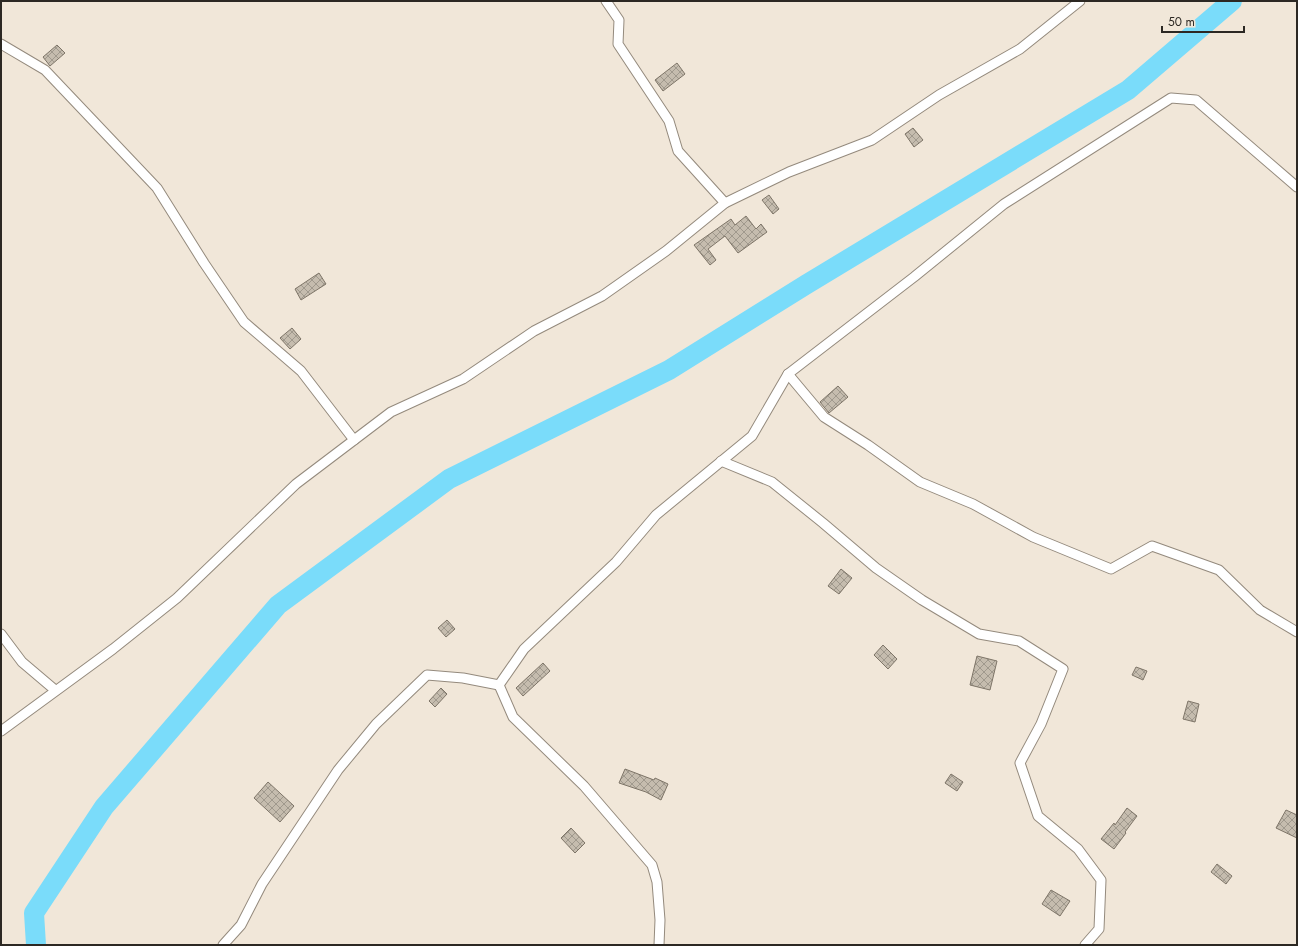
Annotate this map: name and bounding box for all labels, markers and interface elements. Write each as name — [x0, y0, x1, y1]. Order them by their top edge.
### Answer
scale bar — [1162, 8, 1244, 34]
text: 50 m — [1168, 13, 1195, 31]

